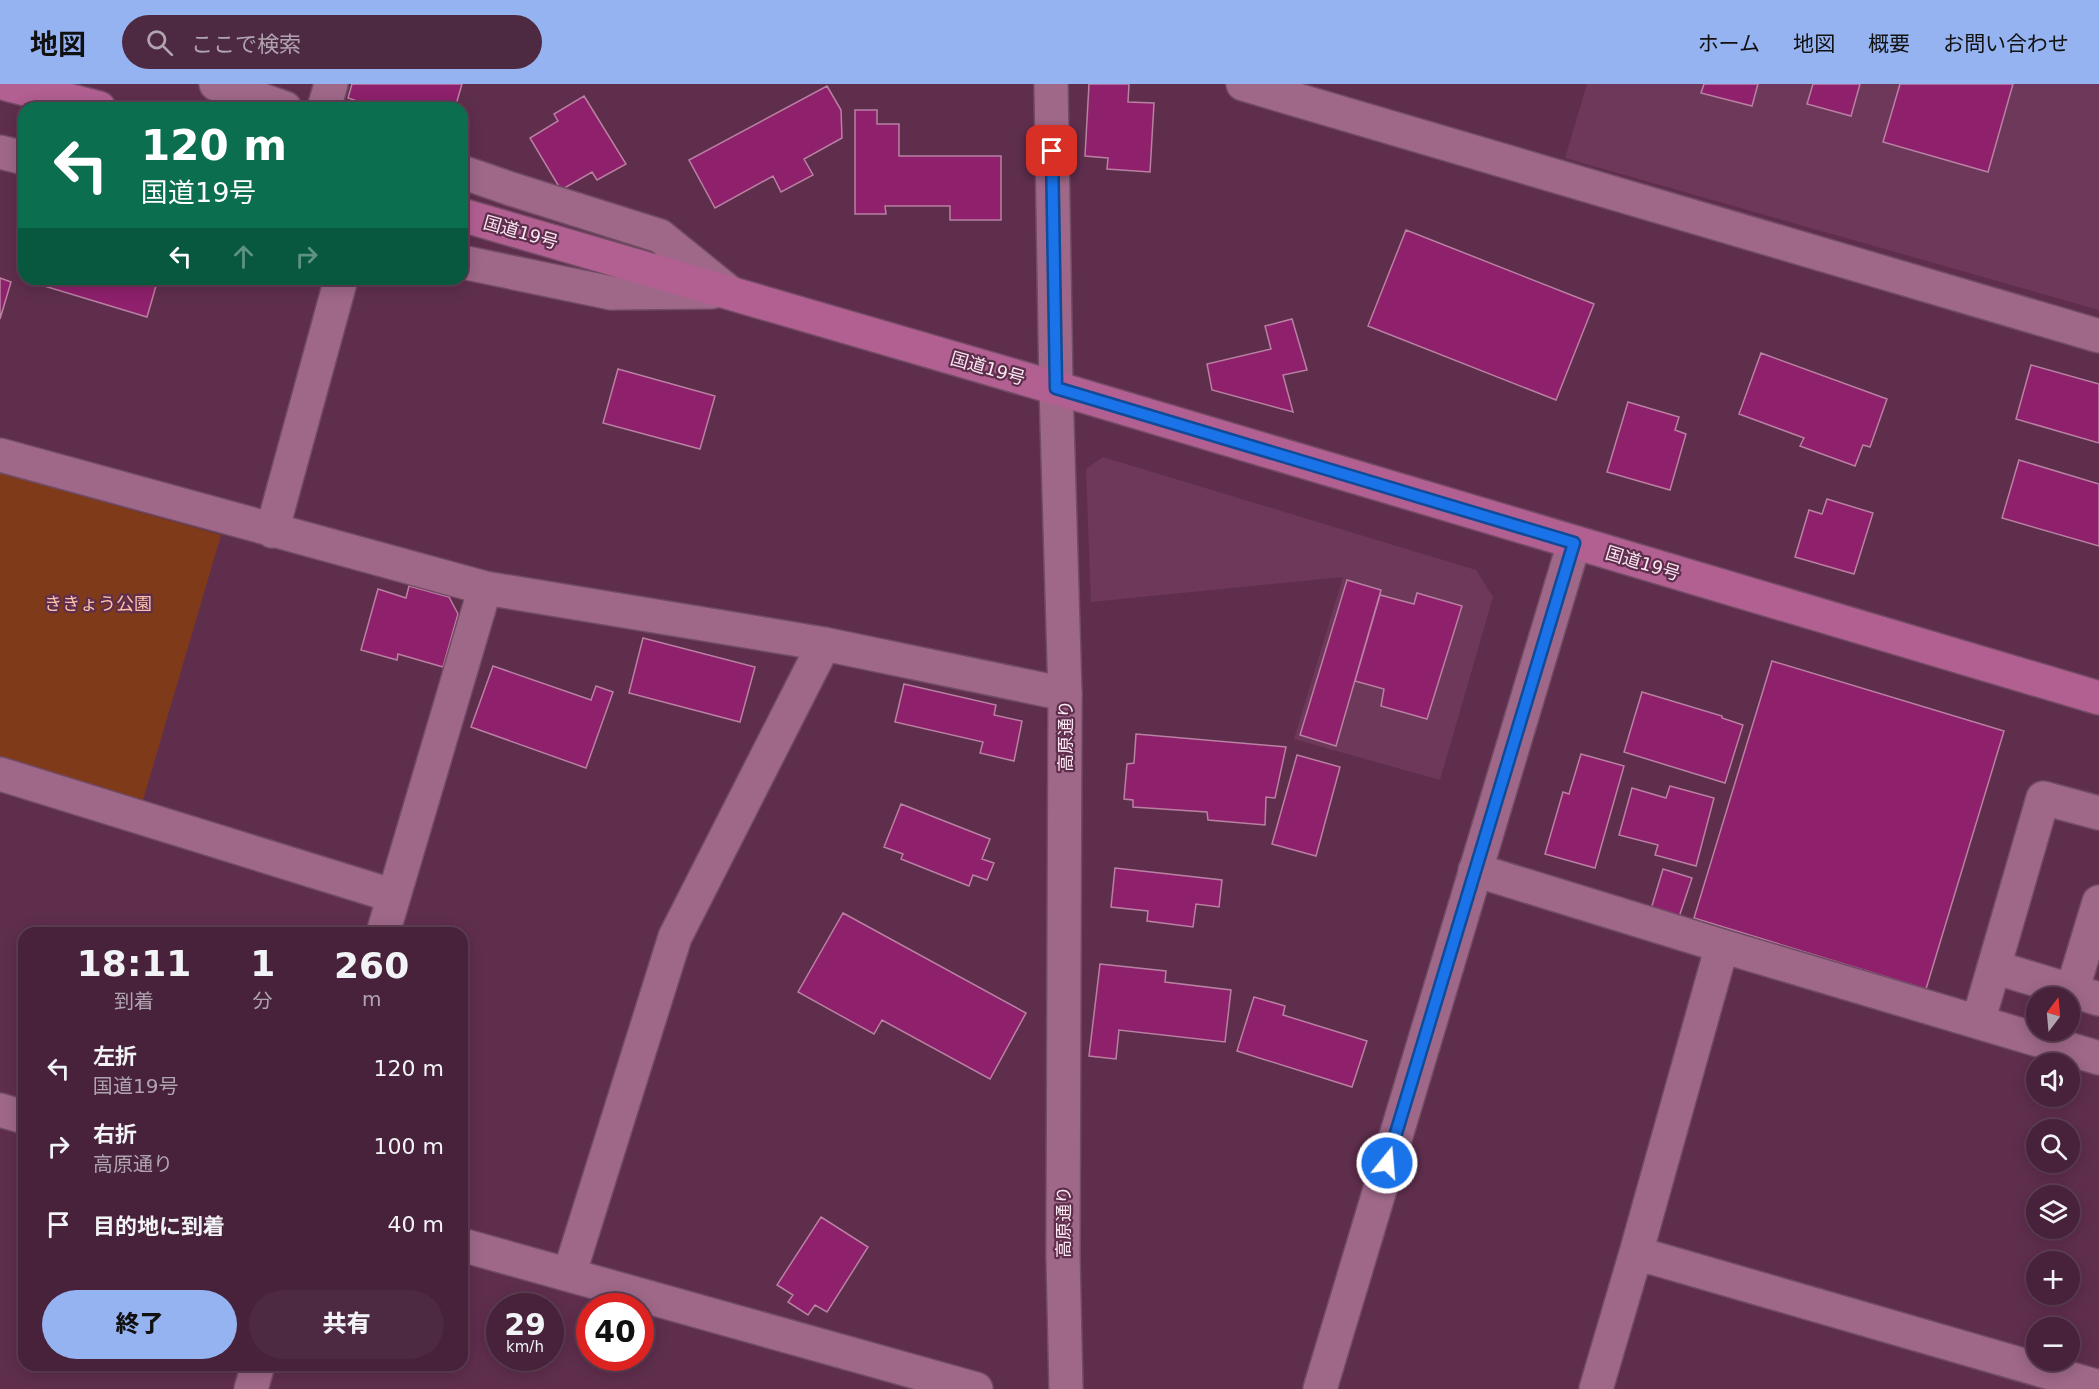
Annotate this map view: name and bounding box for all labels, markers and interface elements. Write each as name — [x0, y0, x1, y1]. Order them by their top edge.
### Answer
search box — [122, 15, 542, 69]
icon: search — [143, 26, 176, 59]
text: 地図 — [30, 28, 86, 61]
text: ここで検索 — [191, 32, 301, 57]
text: ホーム — [1698, 32, 1760, 56]
text: 地図 — [1793, 32, 1835, 56]
text: 概要 — [1868, 32, 1910, 56]
text: お問い合わせ — [1943, 32, 2069, 56]
text: 120 m — [141, 121, 287, 170]
pin — [1026, 125, 1077, 176]
icon: left — [42, 126, 120, 204]
icon: arrive — [1035, 134, 1068, 167]
text: 国道19号 — [141, 177, 256, 208]
street label: 国道19号 — [481, 211, 561, 253]
icon: left — [164, 240, 197, 273]
icon: ahead — [227, 240, 260, 273]
icon: right — [290, 240, 323, 273]
street label: 国道19号 — [948, 347, 1028, 389]
street label: 国道19号 — [1603, 542, 1683, 584]
park label: ききょう公園 — [44, 593, 152, 614]
street label: 高原通り — [1055, 700, 1076, 772]
text: 18:11 — [77, 943, 191, 984]
text: 1 — [250, 943, 275, 984]
text: 260 — [334, 945, 409, 986]
text: m — [362, 987, 381, 1011]
north arrow — [2026, 987, 2080, 1041]
map controls — [2026, 987, 2080, 1371]
text: 到着 — [114, 989, 154, 1013]
text: 分 — [253, 989, 273, 1013]
text: 左折 — [93, 1044, 137, 1069]
icon: left — [42, 1052, 75, 1085]
button: sound — [2026, 1053, 2080, 1107]
text: 120 m — [374, 1056, 444, 1081]
text: 国道19号 — [93, 1074, 178, 1098]
button: search — [2026, 1119, 2080, 1173]
text: 右折 — [93, 1122, 137, 1147]
icon: right — [42, 1130, 75, 1163]
position arrow — [1355, 1131, 1419, 1195]
text: 100 m — [374, 1134, 444, 1159]
text: 高原通り — [93, 1152, 173, 1176]
button: layers — [2026, 1185, 2080, 1239]
street label: 高原通り — [1053, 1186, 1074, 1258]
icon: arrive — [42, 1208, 75, 1241]
text: 40 m — [388, 1212, 444, 1237]
text: 目的地に到着 — [93, 1214, 225, 1239]
button: + — [2026, 1251, 2080, 1305]
button: 終了 — [42, 1290, 237, 1359]
button: 共有 — [249, 1290, 444, 1359]
speed limit sign: 40 — [576, 1293, 654, 1371]
text: 29 — [504, 1307, 546, 1342]
button: − — [2026, 1317, 2080, 1371]
text: km/h — [506, 1338, 544, 1356]

